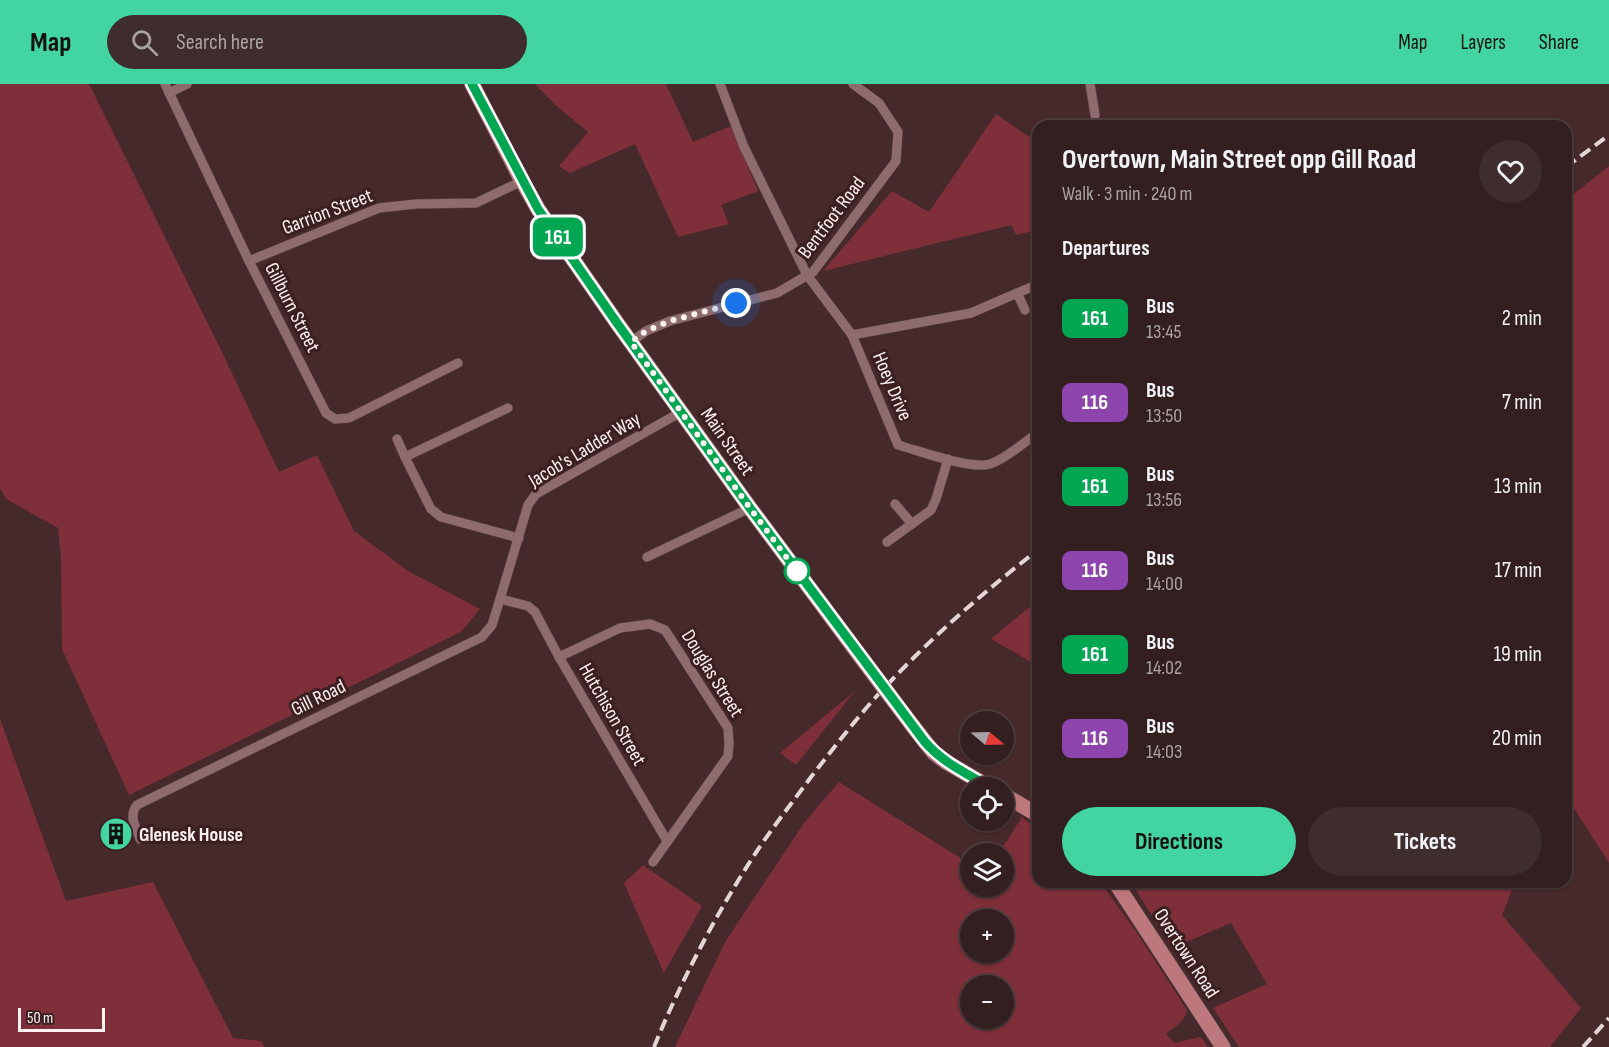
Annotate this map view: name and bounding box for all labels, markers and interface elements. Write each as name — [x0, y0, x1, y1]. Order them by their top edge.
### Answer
search box — [107, 15, 527, 69]
text: Map — [30, 26, 71, 59]
icon: search — [128, 26, 161, 59]
text: Search here — [176, 29, 264, 56]
text: Map — [1398, 30, 1427, 55]
text: Layers — [1460, 30, 1506, 55]
text: Share — [1539, 30, 1579, 55]
button: heart — [1479, 140, 1542, 203]
text: Overtown, Main Street opp Gill Road — [1062, 143, 1416, 176]
street label: Bentfoot Road — [793, 172, 870, 263]
text: Walk · 3 min · 240 m — [1062, 182, 1192, 206]
street label: Garrion Street — [279, 184, 376, 240]
line badge: 161 — [524, 218, 592, 256]
text: 161 — [545, 225, 571, 250]
text: Departures — [1062, 235, 1150, 262]
street label: Gillburn Street — [259, 259, 325, 356]
your location — [721, 288, 751, 318]
text: Bus — [1146, 293, 1175, 320]
text: 2 min — [1502, 305, 1542, 332]
text: 161 — [1082, 306, 1108, 331]
text: 13:45 — [1146, 320, 1182, 344]
street label: Hoey Drive — [867, 348, 917, 424]
text: Bus — [1146, 377, 1175, 404]
text: 7 min — [1502, 389, 1542, 416]
text: 116 — [1082, 390, 1108, 415]
street label: Main Street — [695, 403, 759, 480]
text: 13:50 — [1146, 404, 1182, 428]
street label: Jacob's Ladder Way — [523, 407, 645, 493]
text: Bus — [1146, 461, 1175, 488]
text: 13 min — [1494, 473, 1542, 500]
text: 161 — [1082, 474, 1108, 499]
text: 13:56 — [1146, 488, 1182, 512]
text: Bus — [1146, 545, 1175, 572]
text: 17 min — [1494, 557, 1542, 584]
unlabelled marker — [784, 558, 810, 584]
text: 116 — [1082, 558, 1108, 583]
text: 14:00 — [1146, 572, 1183, 596]
street label: Douglas Street — [676, 625, 748, 722]
text: Bus — [1146, 629, 1175, 656]
text: 19 min — [1493, 641, 1542, 668]
text: 161 — [1082, 642, 1108, 667]
text: 14:02 — [1146, 656, 1182, 680]
street label: Hutchison Street — [573, 659, 651, 770]
street label: Gill Road — [287, 674, 350, 721]
north arrow — [960, 711, 1014, 765]
map controls — [960, 711, 1014, 1029]
text: Bus — [1146, 713, 1175, 740]
text: 20 min — [1492, 725, 1542, 752]
text: 116 — [1082, 726, 1108, 751]
text: 14:03 — [1146, 740, 1182, 764]
button: locate — [960, 777, 1014, 831]
button: Directions — [1062, 807, 1296, 876]
button: Tickets — [1308, 807, 1542, 876]
building icon: Glenesk House — [98, 816, 134, 852]
place label: Glenesk House — [139, 823, 243, 847]
button: layers — [960, 843, 1014, 897]
street label: Overtown Road — [1148, 904, 1224, 1003]
button: + — [960, 909, 1014, 963]
button: − — [960, 975, 1014, 1029]
scale bar — [18, 1005, 105, 1032]
text: 50 m — [27, 1009, 53, 1028]

